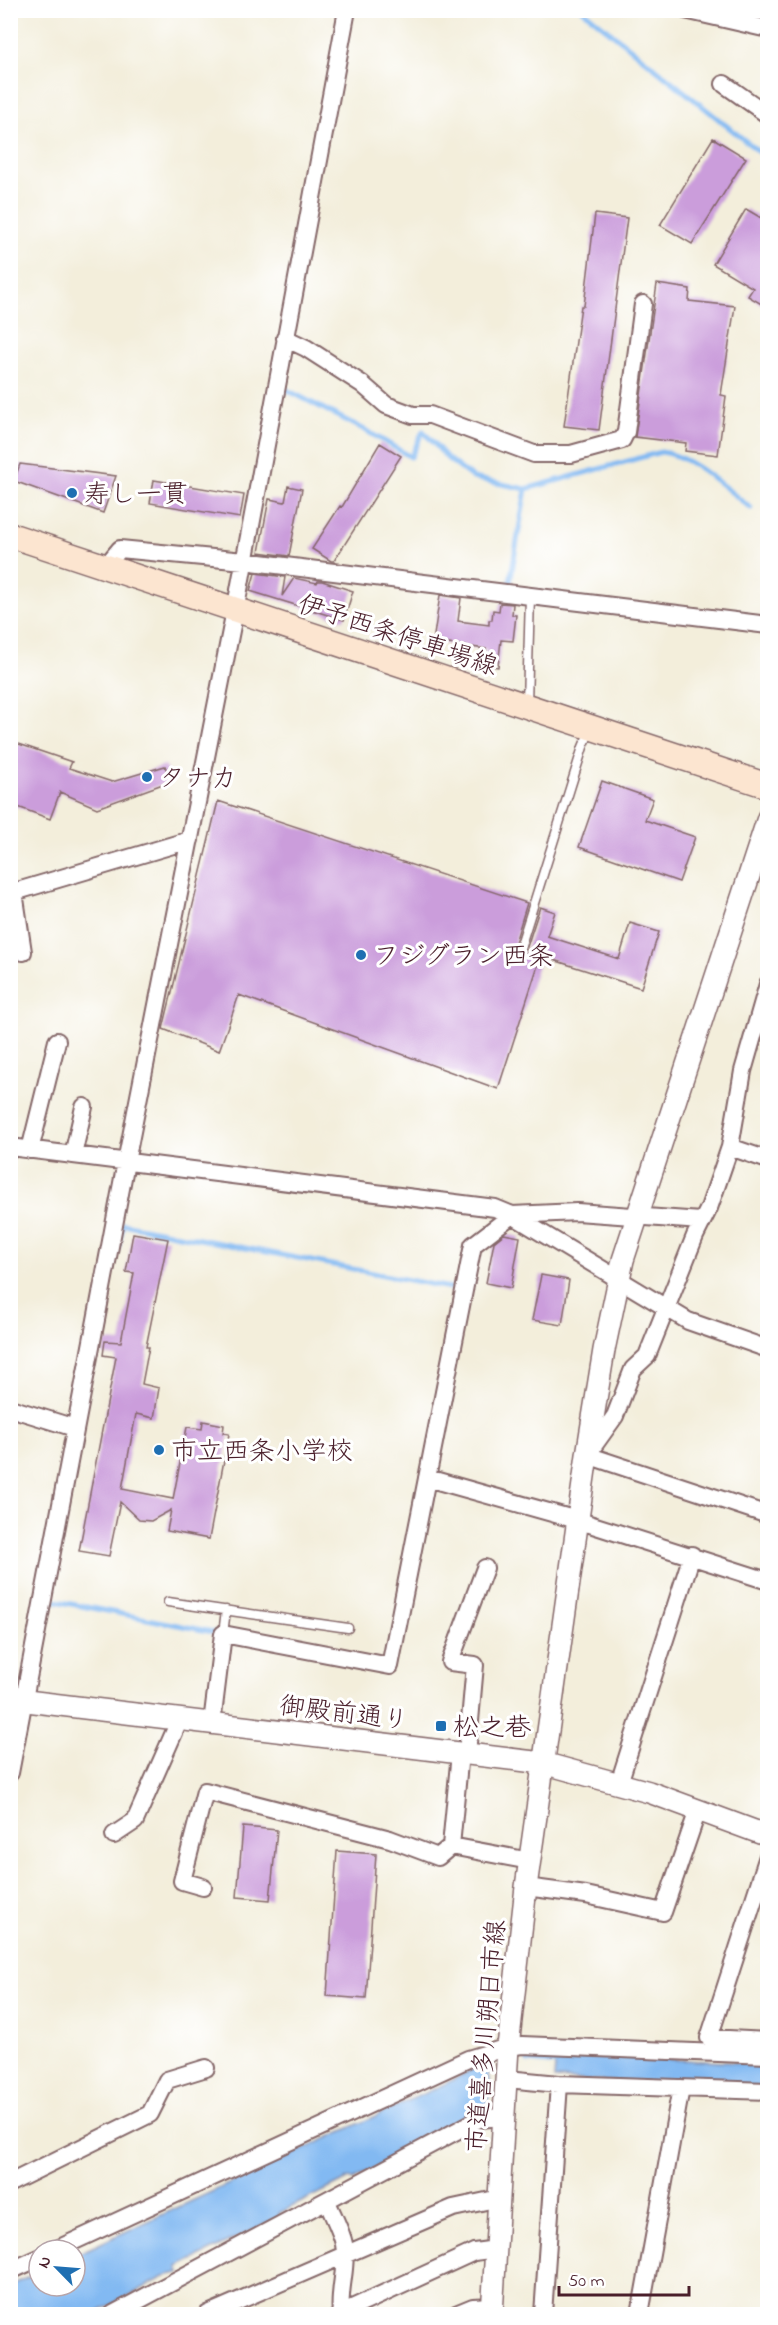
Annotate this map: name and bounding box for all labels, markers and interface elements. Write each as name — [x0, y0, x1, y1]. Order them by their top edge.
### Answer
place label: 寿し一貫 — [84, 477, 188, 515]
marker: 寿し一貫 — [65, 486, 79, 500]
street label: 伊予西条停車場線 — [292, 587, 502, 687]
place label: タナカ — [159, 761, 237, 799]
marker: タナカ — [140, 770, 154, 784]
place label: フジグラン西条 — [373, 939, 554, 977]
marker: フジグラン西条 — [354, 948, 368, 962]
place label: 市立西条小学校 — [171, 1434, 353, 1472]
marker: 市立西条小学校 — [152, 1443, 166, 1457]
street label: 御殿前通り — [277, 1688, 410, 1742]
place label: 松之巷 — [453, 1710, 532, 1748]
marker: 松之巷 — [434, 1719, 448, 1733]
street label: 市道喜多川朔日市線 — [459, 1918, 517, 2154]
north arrow — [27, 2238, 87, 2298]
text: N — [32, 2252, 58, 2272]
scale bar — [559, 2259, 690, 2297]
text: 50 m — [568, 2269, 605, 2295]

